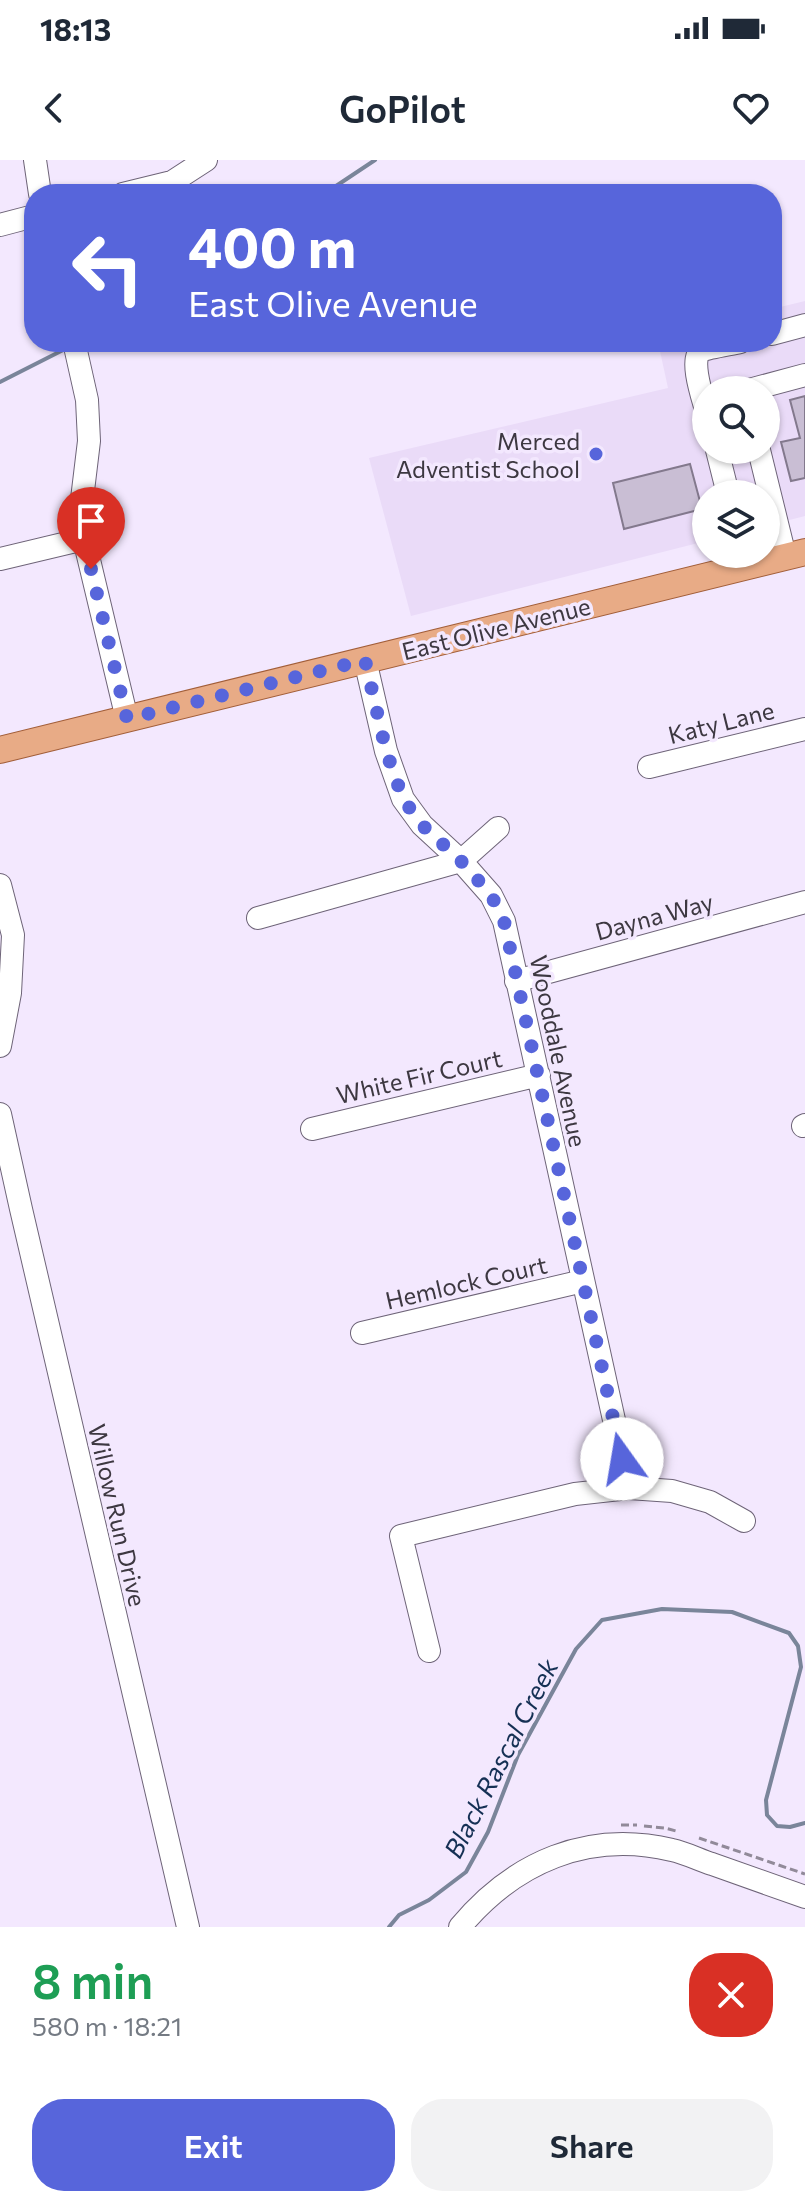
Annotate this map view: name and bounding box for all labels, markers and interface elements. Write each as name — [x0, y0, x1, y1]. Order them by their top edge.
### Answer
text: 18:13 — [40, 10, 111, 47]
icon: back — [32, 86, 76, 130]
text: GoPilot — [339, 86, 466, 130]
icon: heart — [729, 86, 773, 130]
text: 400 m — [188, 211, 356, 280]
icon: left — [56, 216, 160, 320]
text: East Olive Avenue — [188, 280, 478, 324]
map controls — [692, 376, 780, 568]
button: search — [692, 376, 780, 464]
place label: Merced Adventist School — [396, 426, 580, 483]
marker: Merced Adventist School — [587, 445, 605, 463]
button: layers — [692, 480, 780, 568]
pin — [57, 487, 125, 569]
icon: arrive — [69, 499, 113, 543]
street label: East Olive Avenue — [399, 591, 593, 665]
street label: Katy Lane — [665, 695, 777, 749]
street label: Dayna Way — [592, 886, 716, 946]
street label: Wooddale Avenue — [525, 953, 593, 1149]
street label: White Fir Court — [333, 1043, 505, 1109]
street label: Hemlock Court — [382, 1249, 550, 1315]
position arrow — [580, 1417, 664, 1501]
street label: Willow Run Drive — [83, 1421, 153, 1609]
water label: Black Rascal Creek — [436, 1653, 564, 1863]
text: 8 min — [32, 1950, 153, 2009]
button: close — [689, 1953, 773, 2037]
text: 580 m · 18:21 — [32, 2010, 182, 2041]
button: Exit — [32, 2099, 395, 2191]
button: Share — [411, 2099, 773, 2191]

